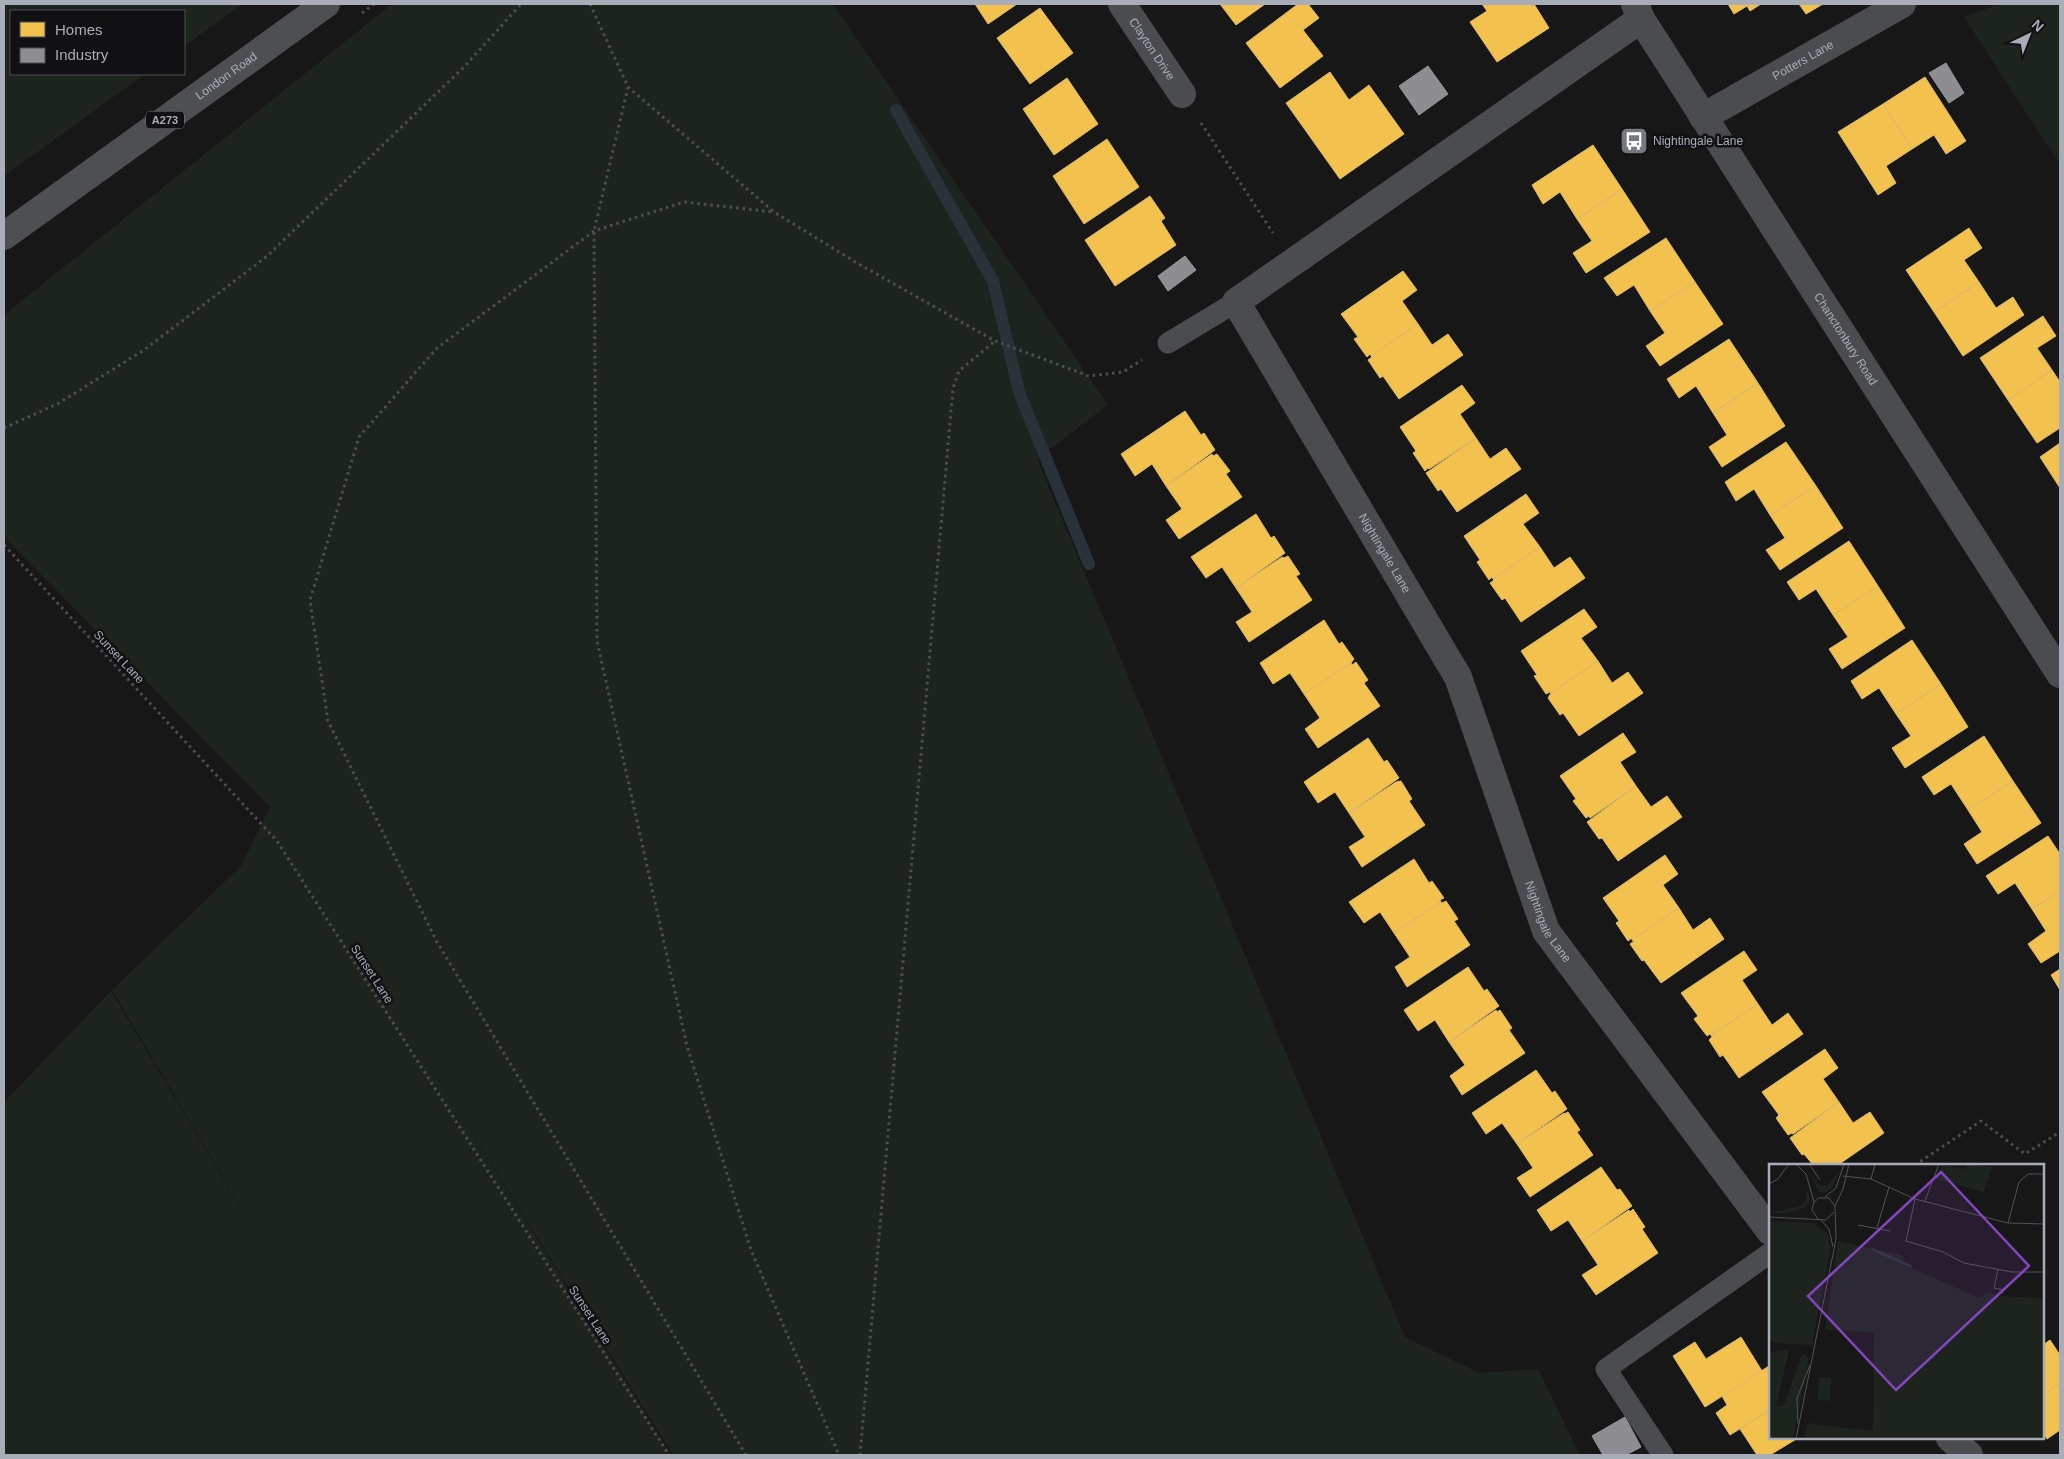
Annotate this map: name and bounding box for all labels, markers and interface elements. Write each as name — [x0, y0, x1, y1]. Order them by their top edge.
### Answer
legend — [10, 10, 185, 75]
north arrow — [2004, 10, 2054, 60]
street label: Clayton Drive — [1126, 15, 1178, 83]
text: N — [2029, 16, 2047, 35]
text: Homes — [55, 21, 103, 38]
street label: Potters Lane — [1770, 37, 1836, 83]
text: Industry — [55, 46, 109, 63]
street label: London Road — [193, 49, 260, 103]
road number: A273 — [146, 112, 184, 128]
bus stop icon: Nightingale Lane — [1619, 126, 1649, 156]
place label: Nightingale Lane — [1653, 134, 1743, 148]
street label: Chanctonbury Road — [1811, 290, 1880, 388]
street label: Nightingale Lane — [1356, 511, 1414, 596]
street label: Sunset Lane — [91, 628, 147, 687]
street label: Nightingale Lane — [1522, 879, 1574, 965]
street label: Sunset Lane — [348, 942, 396, 1006]
inset map — [1769, 1164, 2044, 1439]
street label: Sunset Lane — [566, 1283, 614, 1347]

